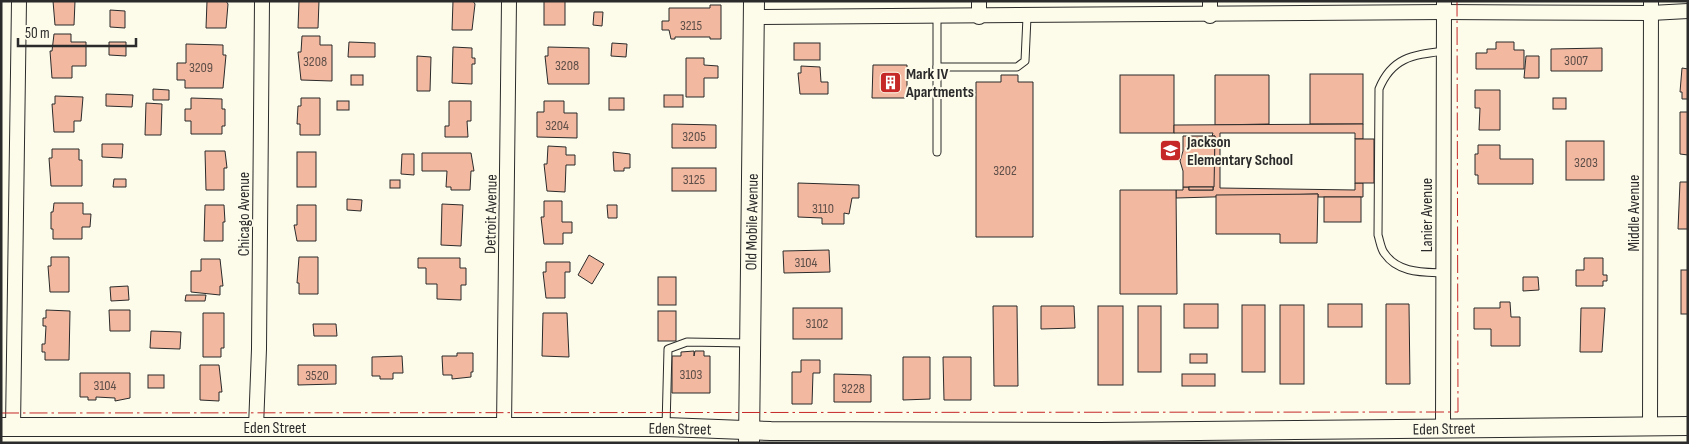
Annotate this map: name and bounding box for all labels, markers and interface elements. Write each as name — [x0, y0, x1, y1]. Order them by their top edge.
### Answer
scale bar — [18, 15, 135, 47]
house number: 3215 — [680, 17, 702, 34]
text: 50 m — [25, 24, 50, 43]
house number: 3007 — [1564, 52, 1588, 69]
house number: 3208 — [303, 53, 327, 70]
house number: 3208 — [555, 57, 579, 74]
house number: 3209 — [189, 59, 213, 76]
place label: Mark IV Apartments — [905, 65, 974, 102]
building icon: Mark IV Apartments — [878, 70, 902, 94]
house number: 3204 — [545, 117, 569, 134]
house number: 3205 — [682, 128, 706, 145]
place label: Jackson Elementary School — [1186, 133, 1293, 170]
school or university icon: Jackson Elementary School — [1159, 138, 1183, 162]
house number: 3203 — [1574, 154, 1598, 171]
house number: 3202 — [993, 162, 1017, 179]
house number: 3125 — [683, 171, 706, 188]
street label: Chicago Avenue — [235, 172, 254, 256]
street label: Old Mobile Avenue — [742, 173, 763, 271]
street label: Detroit Avenue — [481, 174, 502, 254]
street label: Middle Avenue — [1625, 175, 1644, 251]
street label: Lanier Avenue — [1418, 178, 1437, 252]
house number: 3110 — [812, 200, 834, 217]
house number: 3104 — [795, 254, 818, 271]
house number: 3102 — [806, 315, 829, 332]
house number: 3103 — [680, 366, 703, 383]
house number: 3520 — [305, 367, 329, 384]
house number: 3104 — [94, 377, 117, 394]
house number: 3228 — [841, 380, 865, 397]
street label: Eden Street — [244, 419, 306, 438]
street label: Eden Street — [648, 419, 712, 440]
street label: Eden Street — [1412, 419, 1476, 440]

